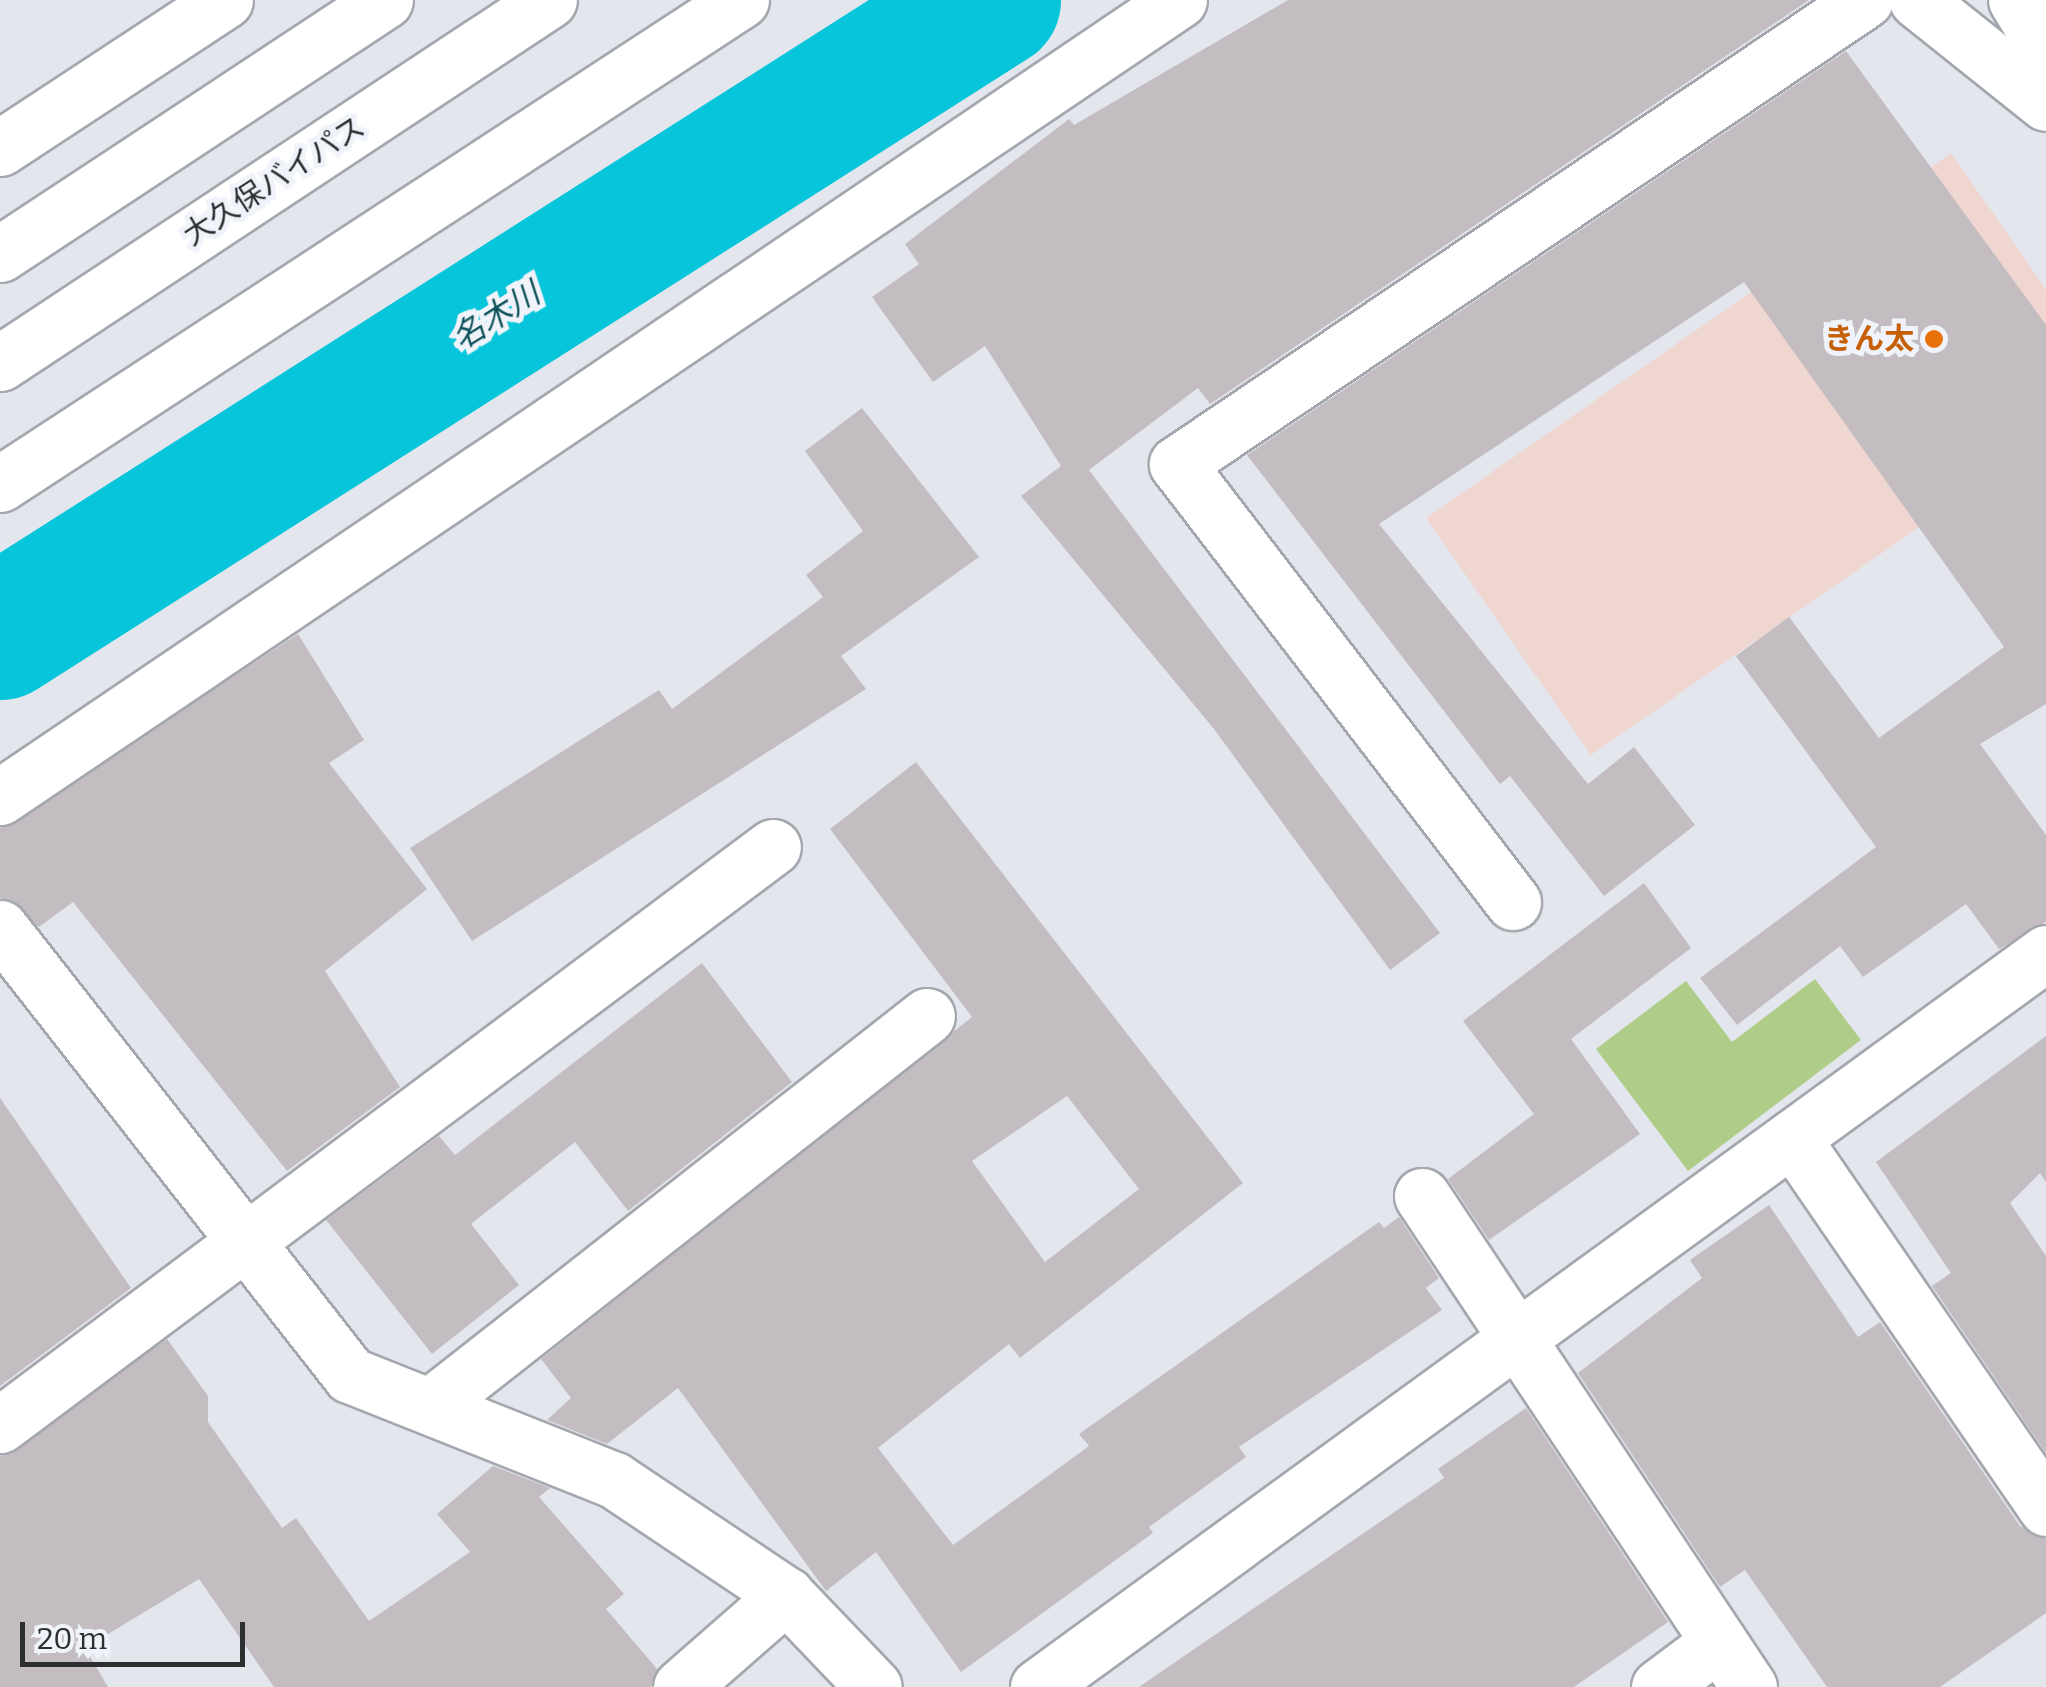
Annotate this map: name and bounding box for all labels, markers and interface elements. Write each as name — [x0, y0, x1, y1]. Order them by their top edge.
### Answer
street label: 大久保バイパス — [176, 109, 372, 253]
water label: 名木川 — [445, 274, 547, 358]
place label: きん太 — [1824, 321, 1914, 357]
marker: きん太 — [1923, 328, 1945, 350]
scale bar — [25, 1602, 250, 1664]
text: 20 m — [37, 1621, 107, 1657]

